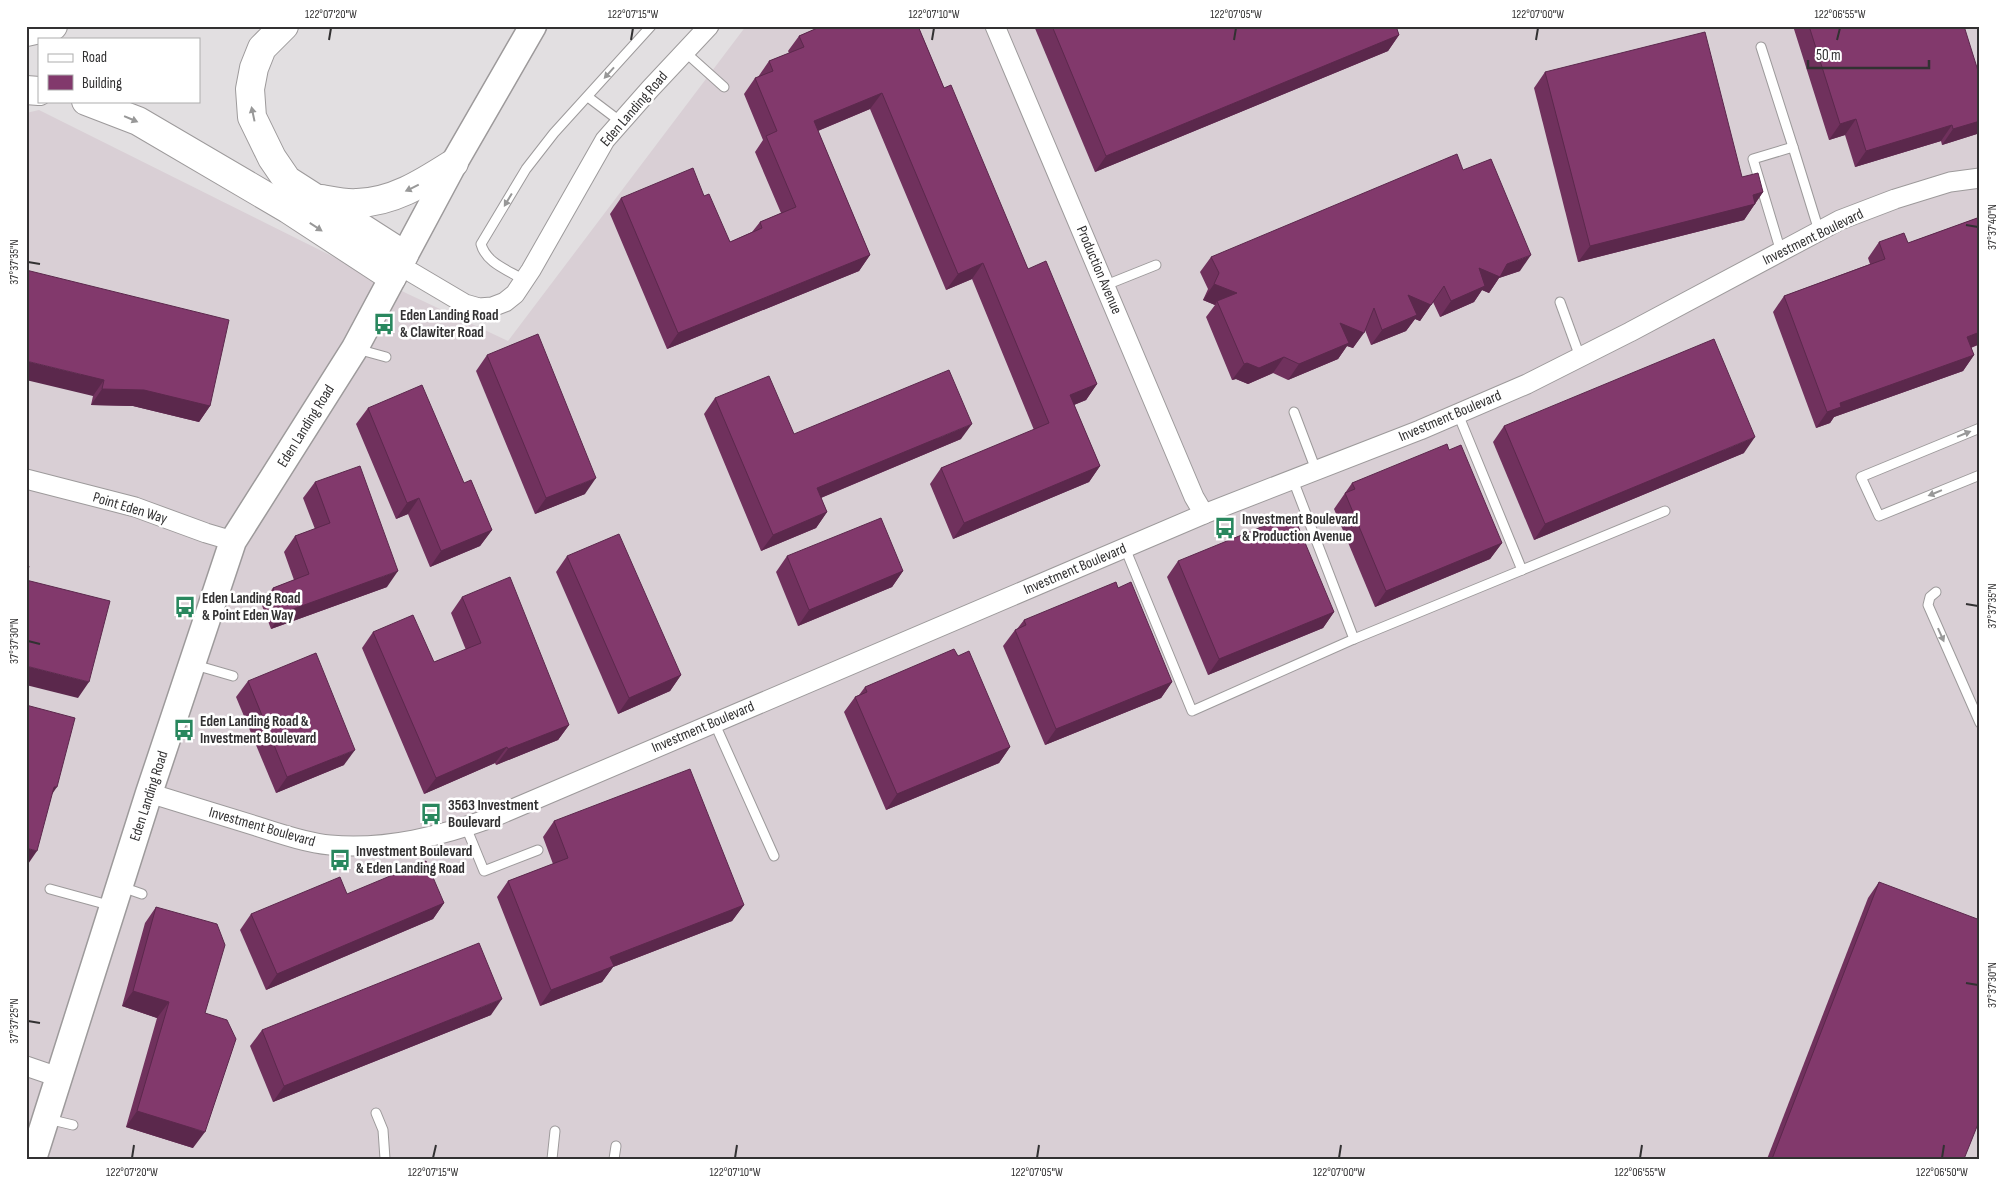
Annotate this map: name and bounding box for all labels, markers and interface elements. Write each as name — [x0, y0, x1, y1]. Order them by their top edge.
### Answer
text: 122°07'20"W — [305, 7, 357, 22]
text: 122°07'15"W — [608, 7, 658, 22]
text: 122°07'10"W — [908, 7, 960, 22]
text: 122°07'05"W — [1210, 7, 1262, 22]
text: 122°07'00"W — [1512, 7, 1564, 22]
text: 122°06'55"W — [1814, 7, 1866, 22]
legend — [38, 38, 200, 102]
scale bar — [1808, 38, 1930, 70]
text: 50 m — [1816, 46, 1841, 65]
text: Road — [82, 48, 107, 67]
street label: Eden Landing Road — [596, 67, 672, 151]
one-way arrow — [603, 67, 615, 79]
text: Building — [82, 74, 122, 93]
one-way arrow — [249, 106, 257, 121]
one-way arrow — [124, 115, 138, 123]
one-way arrow — [405, 184, 419, 192]
one-way arrow — [503, 193, 512, 206]
street label: Investment Boulevard — [1759, 204, 1867, 270]
text: 37°37'40"N — [1985, 204, 2000, 250]
one-way arrow — [309, 223, 323, 232]
street label: Production Avenue — [1072, 223, 1126, 317]
text: 37°37'35"N — [7, 239, 22, 285]
place label: Eden Landing Road & Clawiter Road — [400, 306, 499, 342]
bus stop icon: Eden Landing Road & Clawiter Road — [371, 311, 397, 337]
street label: Eden Landing Road — [273, 381, 339, 471]
street label: Investment Boulevard — [1396, 386, 1504, 446]
one-way arrow — [1957, 430, 1971, 438]
street label: Point Eden Way — [90, 488, 170, 528]
one-way arrow — [1928, 490, 1942, 498]
place label: Investment Boulevard & Production Avenue — [1242, 510, 1358, 546]
bus stop icon: Investment Boulevard & Production Avenue — [1212, 515, 1238, 541]
street label: Investment Boulevard — [1021, 539, 1129, 599]
text: 37°37'35"N — [1985, 583, 2000, 629]
place label: Eden Landing Road & Point Eden Way — [202, 589, 301, 625]
bus stop icon: Eden Landing Road & Point Eden Way — [172, 594, 198, 620]
text: 37°37'30"N — [7, 618, 22, 664]
one-way arrow — [1937, 628, 1945, 642]
street label: Investment Boulevard — [649, 697, 757, 757]
place label: Eden Landing Road & Investment Boulevard — [200, 712, 316, 748]
bus stop icon: Eden Landing Road & Investment Boulevard — [171, 717, 197, 743]
street label: Eden Landing Road — [125, 748, 173, 844]
place label: 3563 Investment Boulevard — [448, 796, 539, 832]
bus stop icon: 3563 Investment Boulevard — [418, 801, 444, 827]
street label: Investment Boulevard — [207, 803, 317, 851]
place label: Investment Boulevard & Eden Landing Road — [356, 842, 472, 878]
bus stop icon: Investment Boulevard & Eden Landing Road — [327, 847, 353, 873]
text: 37°37'30"N — [1985, 962, 2000, 1008]
text: 37°37'25"N — [7, 998, 22, 1044]
text: 122°07'20"W — [106, 1165, 158, 1180]
text: 122°07'15"W — [408, 1165, 458, 1180]
text: 122°07'10"W — [709, 1165, 761, 1180]
text: 122°07'05"W — [1011, 1165, 1063, 1180]
text: 122°07'00"W — [1313, 1165, 1365, 1180]
text: 122°06'55"W — [1614, 1165, 1666, 1180]
text: 122°06'50"W — [1916, 1165, 1968, 1180]

